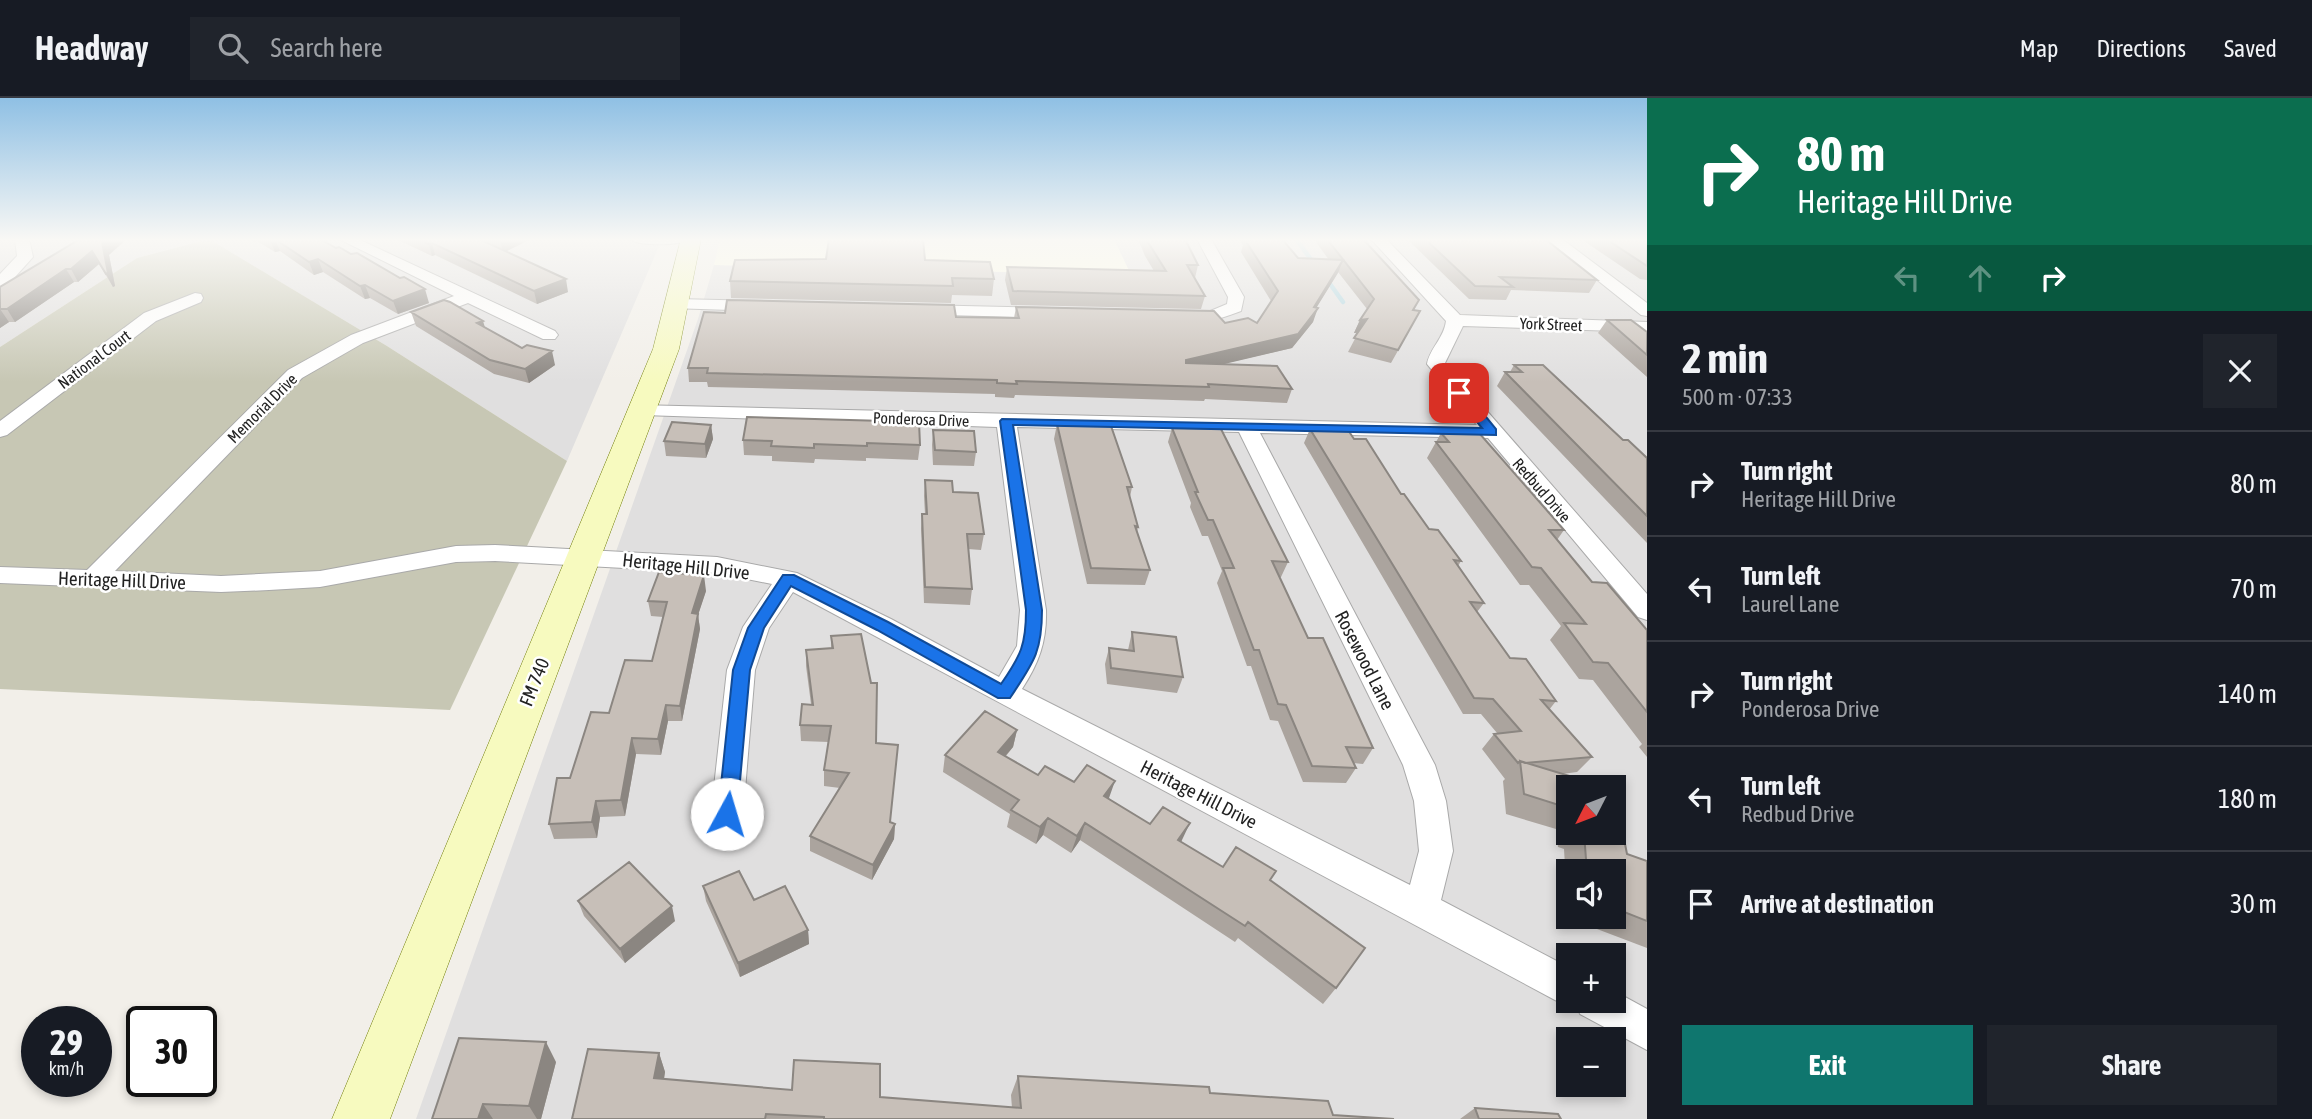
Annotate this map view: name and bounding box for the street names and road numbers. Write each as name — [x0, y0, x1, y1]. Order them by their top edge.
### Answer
street label: York Street — [1519, 314, 1583, 334]
street label: National Court — [54, 326, 134, 392]
street label: Memorial Drive — [224, 370, 300, 446]
street label: Ponderosa Drive — [873, 408, 969, 430]
street label: Redbud Drive — [1509, 454, 1575, 526]
street label: Heritage Hill Drive — [621, 548, 751, 584]
street label: Heritage Hill Drive — [58, 567, 186, 593]
street label: Rosewood Lane — [1331, 607, 1399, 713]
street label: FM 740 — [514, 655, 554, 709]
street label: Heritage Hill Drive — [1137, 755, 1261, 833]

